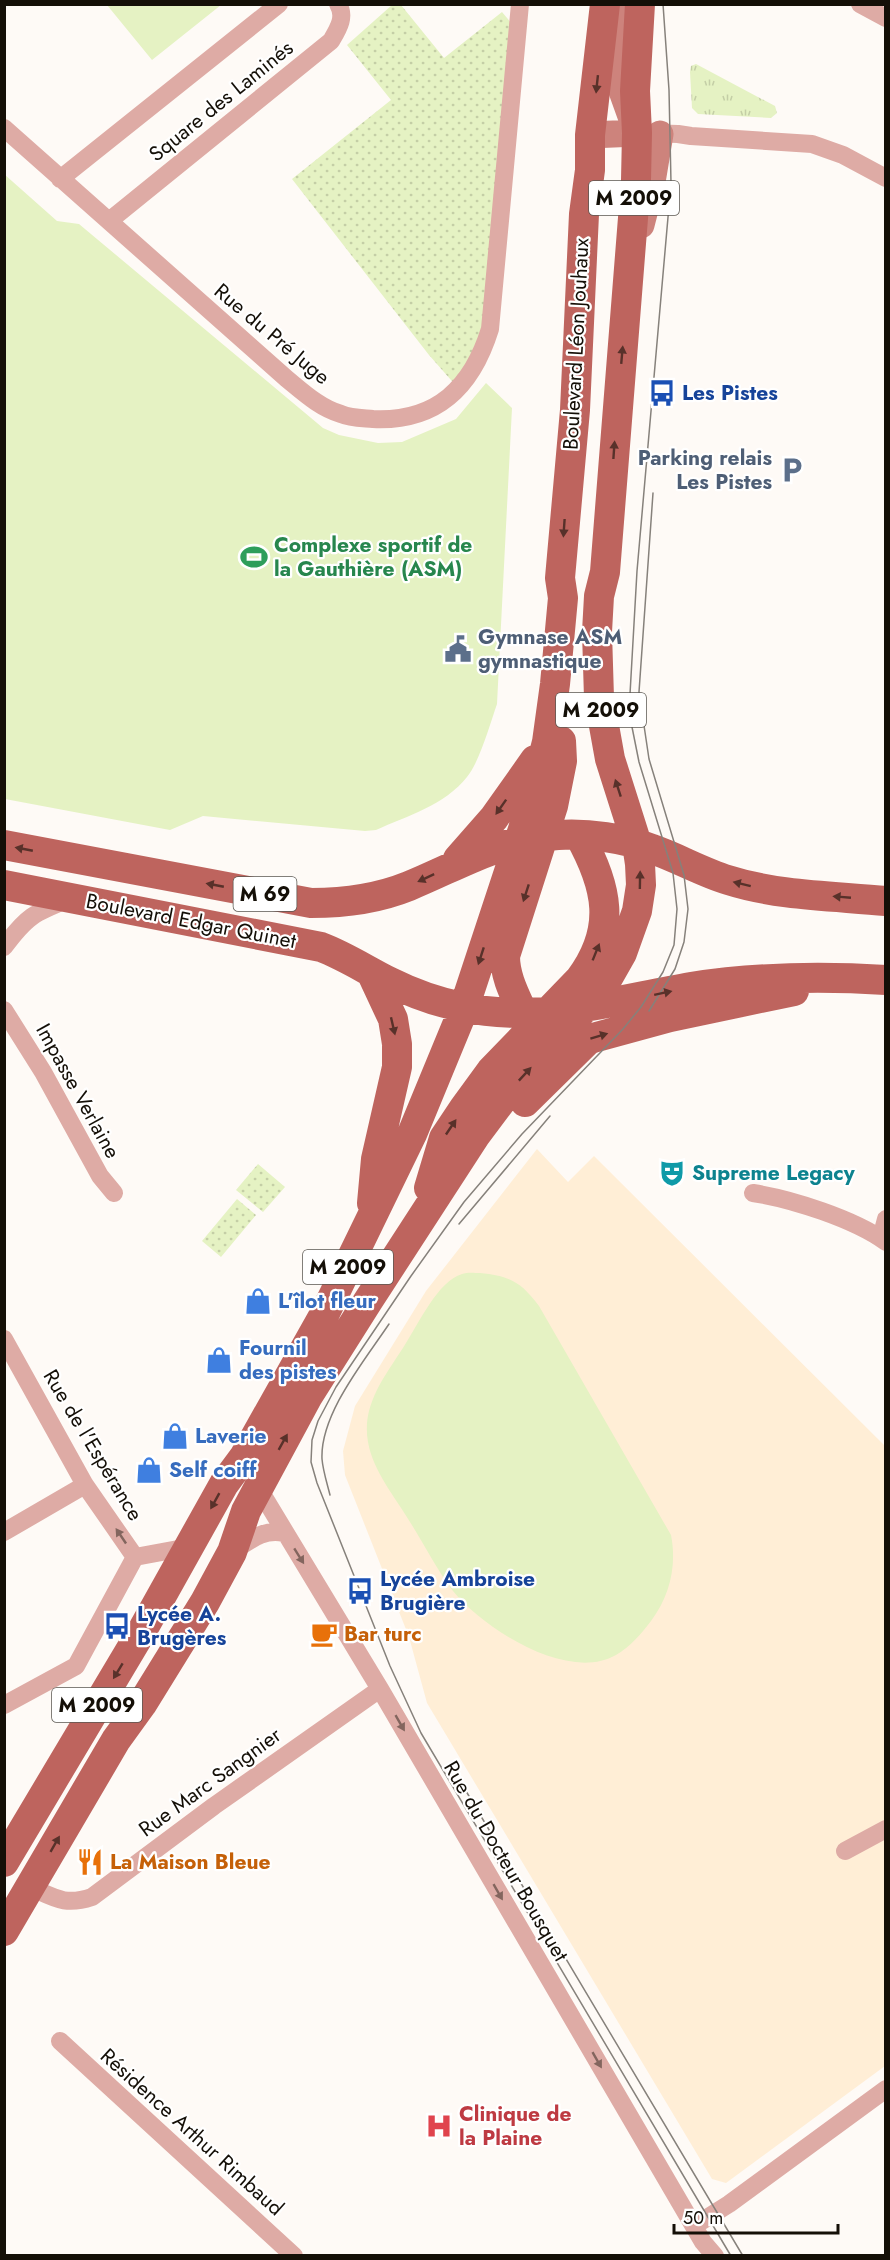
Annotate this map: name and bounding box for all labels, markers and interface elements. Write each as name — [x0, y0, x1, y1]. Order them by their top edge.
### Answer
street label: Square des Laminés — [142, 33, 300, 169]
one-way arrow — [592, 74, 602, 93]
road number: M 2009 — [589, 181, 679, 215]
street label: Boulevard Léon Jouhaux — [555, 237, 597, 451]
street label: Rue du Pré Juge — [208, 277, 337, 392]
one-way arrow — [617, 346, 627, 365]
bus stop icon: Les Pistes — [647, 378, 677, 408]
place label: Les Pistes — [682, 378, 778, 408]
one-way arrow — [610, 440, 619, 459]
place label: Parking relais Les Pistes — [638, 443, 772, 497]
parking icon: Parking relais Les Pistes — [777, 455, 807, 485]
one-way arrow — [559, 518, 569, 537]
place label: Complexe sportif de la Gauthière (ASM) — [274, 530, 472, 584]
sports icon: Complexe sportif de la Gauthière (ASM) — [239, 542, 269, 572]
place label: Gymnase ASM gymnastique — [478, 622, 622, 676]
public building icon: Gymnase ASM gymnastique — [443, 634, 473, 664]
road number: M 2009 — [556, 693, 646, 727]
one-way arrow — [613, 779, 622, 797]
one-way arrow — [495, 799, 507, 815]
one-way arrow — [14, 844, 33, 853]
one-way arrow — [635, 870, 645, 889]
one-way arrow — [417, 874, 434, 883]
road number: M 69 — [234, 877, 296, 911]
one-way arrow — [732, 878, 751, 888]
one-way arrow — [206, 880, 225, 889]
one-way arrow — [520, 884, 530, 902]
street label: Boulevard Edgar Quinet — [83, 886, 299, 956]
one-way arrow — [833, 892, 852, 902]
one-way arrow — [591, 942, 601, 960]
one-way arrow — [476, 947, 485, 965]
one-way arrow — [654, 988, 673, 997]
one-way arrow — [389, 1016, 399, 1035]
street label: Impasse Verlaine — [29, 1018, 128, 1164]
one-way arrow — [590, 1031, 608, 1040]
one-way arrow — [518, 1067, 531, 1082]
one-way arrow — [445, 1119, 456, 1135]
theatre icon: Supreme Legacy — [657, 1158, 687, 1188]
place label: Supreme Legacy — [692, 1158, 856, 1188]
road number: M 2009 — [303, 1250, 393, 1284]
shop icon: L'îlot fleur — [243, 1286, 273, 1316]
place label: L'îlot fleur — [278, 1286, 376, 1316]
place label: Fournil des pistes — [239, 1333, 337, 1387]
shop icon: Fournil des pistes — [204, 1345, 234, 1375]
street label: Rue de l'Espérance — [36, 1364, 150, 1527]
shop icon: Laverie — [160, 1421, 190, 1451]
place label: Laverie — [195, 1421, 267, 1451]
one-way arrow — [278, 1433, 288, 1450]
shop icon: Self coiff — [134, 1455, 164, 1485]
place label: Self coiff — [169, 1455, 257, 1485]
one-way arrow — [210, 1493, 220, 1510]
one-way arrow — [115, 1529, 127, 1545]
one-way arrow — [293, 1548, 304, 1565]
place label: Lycée Ambroise Brugière — [380, 1564, 535, 1618]
bus stop icon: Lycée Ambroise Brugière — [345, 1576, 375, 1606]
place label: Lycée A. Brugères — [137, 1599, 227, 1653]
bus stop icon: Lycée A. Brugères — [102, 1611, 132, 1641]
cafe icon: Bar turc — [309, 1619, 339, 1649]
place label: Bar turc — [344, 1619, 422, 1649]
one-way arrow — [112, 1663, 123, 1679]
road number: M 2009 — [52, 1688, 142, 1722]
one-way arrow — [395, 1715, 405, 1732]
street label: Rue Marc Sangnier — [133, 1720, 288, 1844]
street label: Rue du Docteur Bousquet — [436, 1755, 576, 1967]
one-way arrow — [50, 1836, 61, 1852]
restaurant icon: La Maison Bleue — [75, 1847, 105, 1877]
place label: La Maison Bleue — [110, 1847, 271, 1877]
one-way arrow — [493, 1883, 503, 1900]
street label: Résidence Arthur Rimbaud — [94, 2041, 290, 2223]
one-way arrow — [591, 2052, 602, 2068]
place label: Clinique de la Plaine — [459, 2099, 571, 2153]
hospital icon: Clinique de la Plaine — [424, 2111, 454, 2141]
scale bar — [674, 2197, 838, 2235]
text: 50 m — [683, 2205, 723, 2231]

